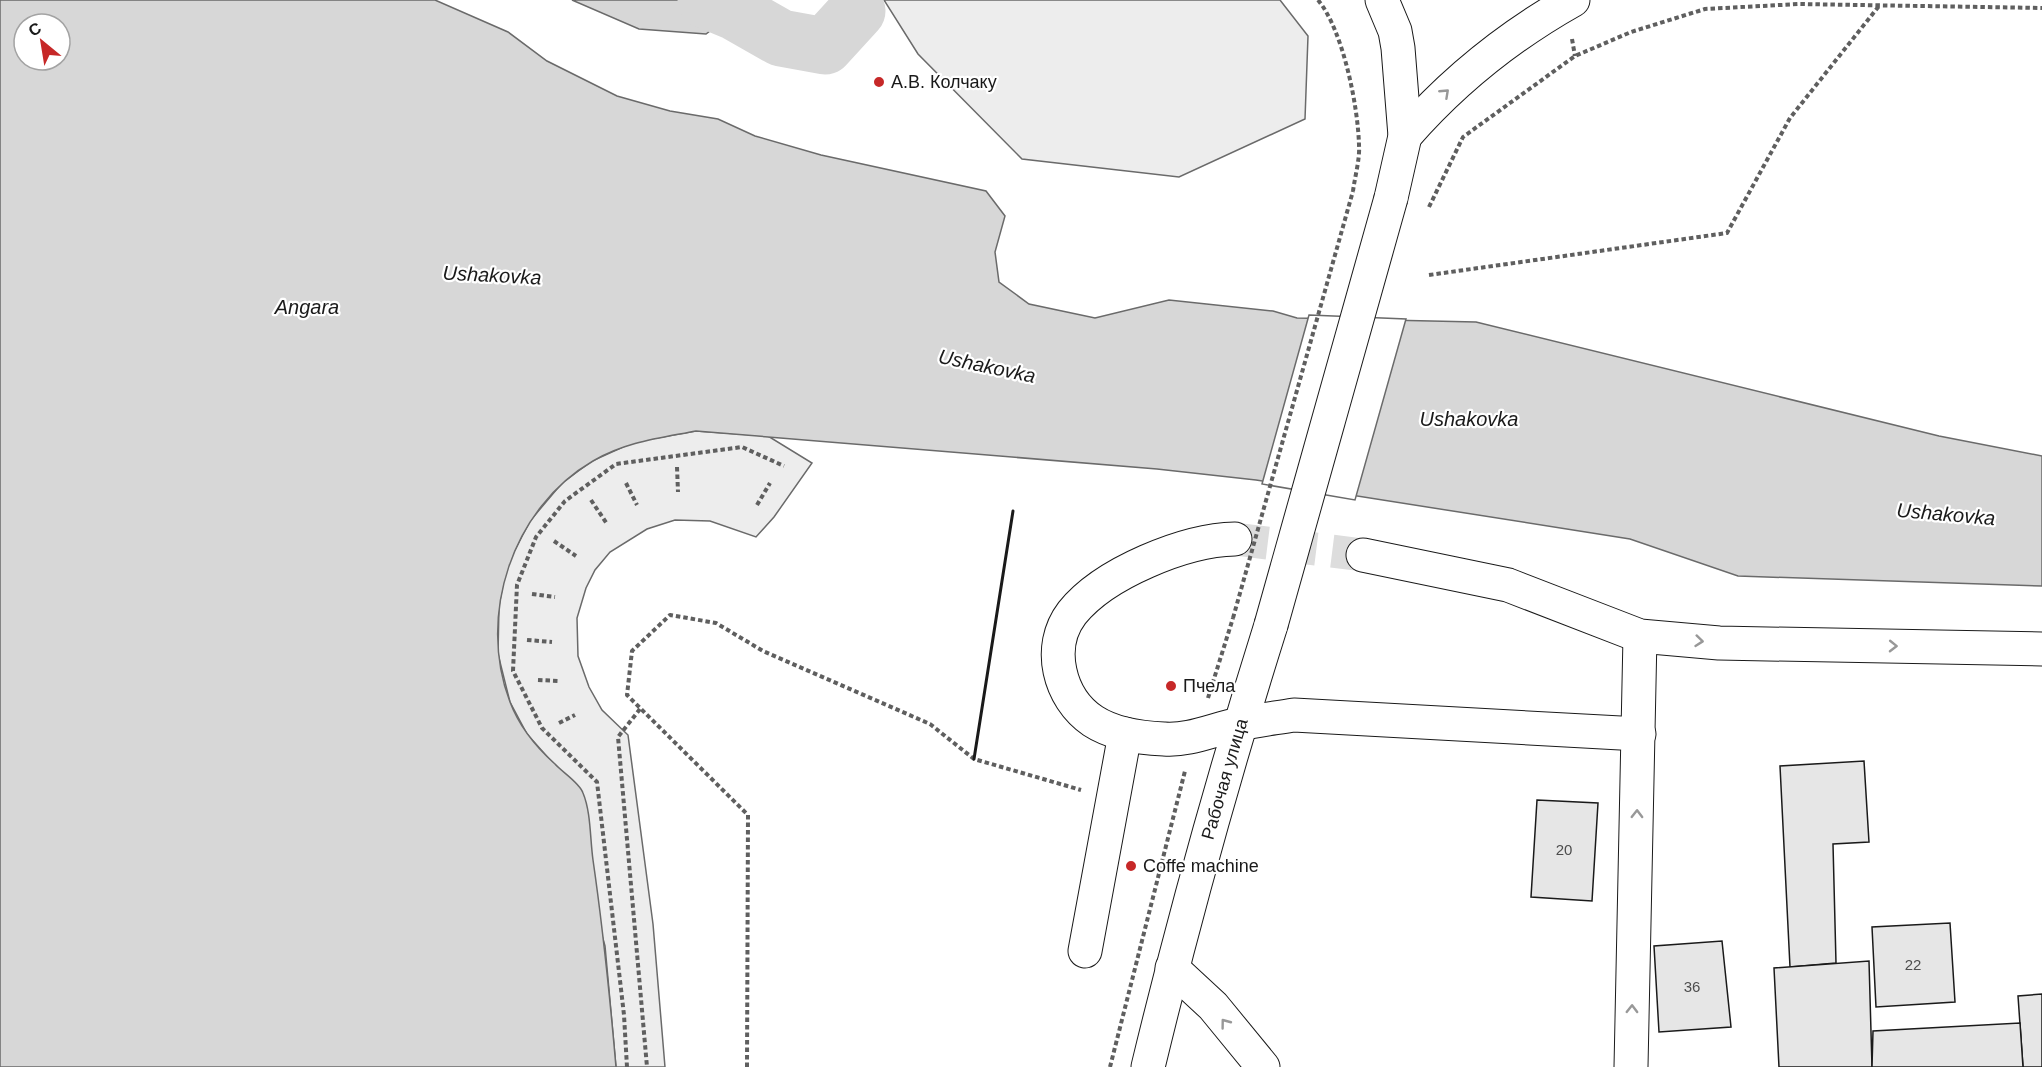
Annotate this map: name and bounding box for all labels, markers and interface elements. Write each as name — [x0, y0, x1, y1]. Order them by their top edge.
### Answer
north arrow — [12, 12, 72, 72]
text: С — [25, 19, 44, 40]
place label: А.В. Колчаку — [891, 72, 997, 92]
marker: А.В. Колчаку — [872, 75, 886, 89]
one-way arrow — [1438, 89, 1449, 100]
water label: Ushakovka — [442, 261, 542, 289]
water label: Angara — [274, 296, 339, 318]
water label: Ushakovka — [936, 345, 1038, 387]
water label: Ushakovka — [1420, 408, 1518, 430]
water label: Ushakovka — [1896, 499, 1996, 529]
one-way arrow — [1694, 634, 1703, 646]
one-way arrow — [1889, 640, 1898, 652]
place label: Пчела — [1183, 676, 1236, 696]
marker: Пчела — [1164, 679, 1178, 693]
street label: Рабочая улица — [1198, 715, 1252, 842]
one-way arrow — [1631, 809, 1643, 818]
house number: 20 — [1556, 841, 1572, 858]
place label: Coffe machine — [1143, 856, 1259, 876]
marker: Coffe machine — [1124, 859, 1138, 873]
house number: 22 — [1905, 956, 1921, 973]
house number: 36 — [1684, 978, 1700, 995]
one-way arrow — [1626, 1004, 1638, 1013]
one-way arrow — [1222, 1018, 1233, 1029]

